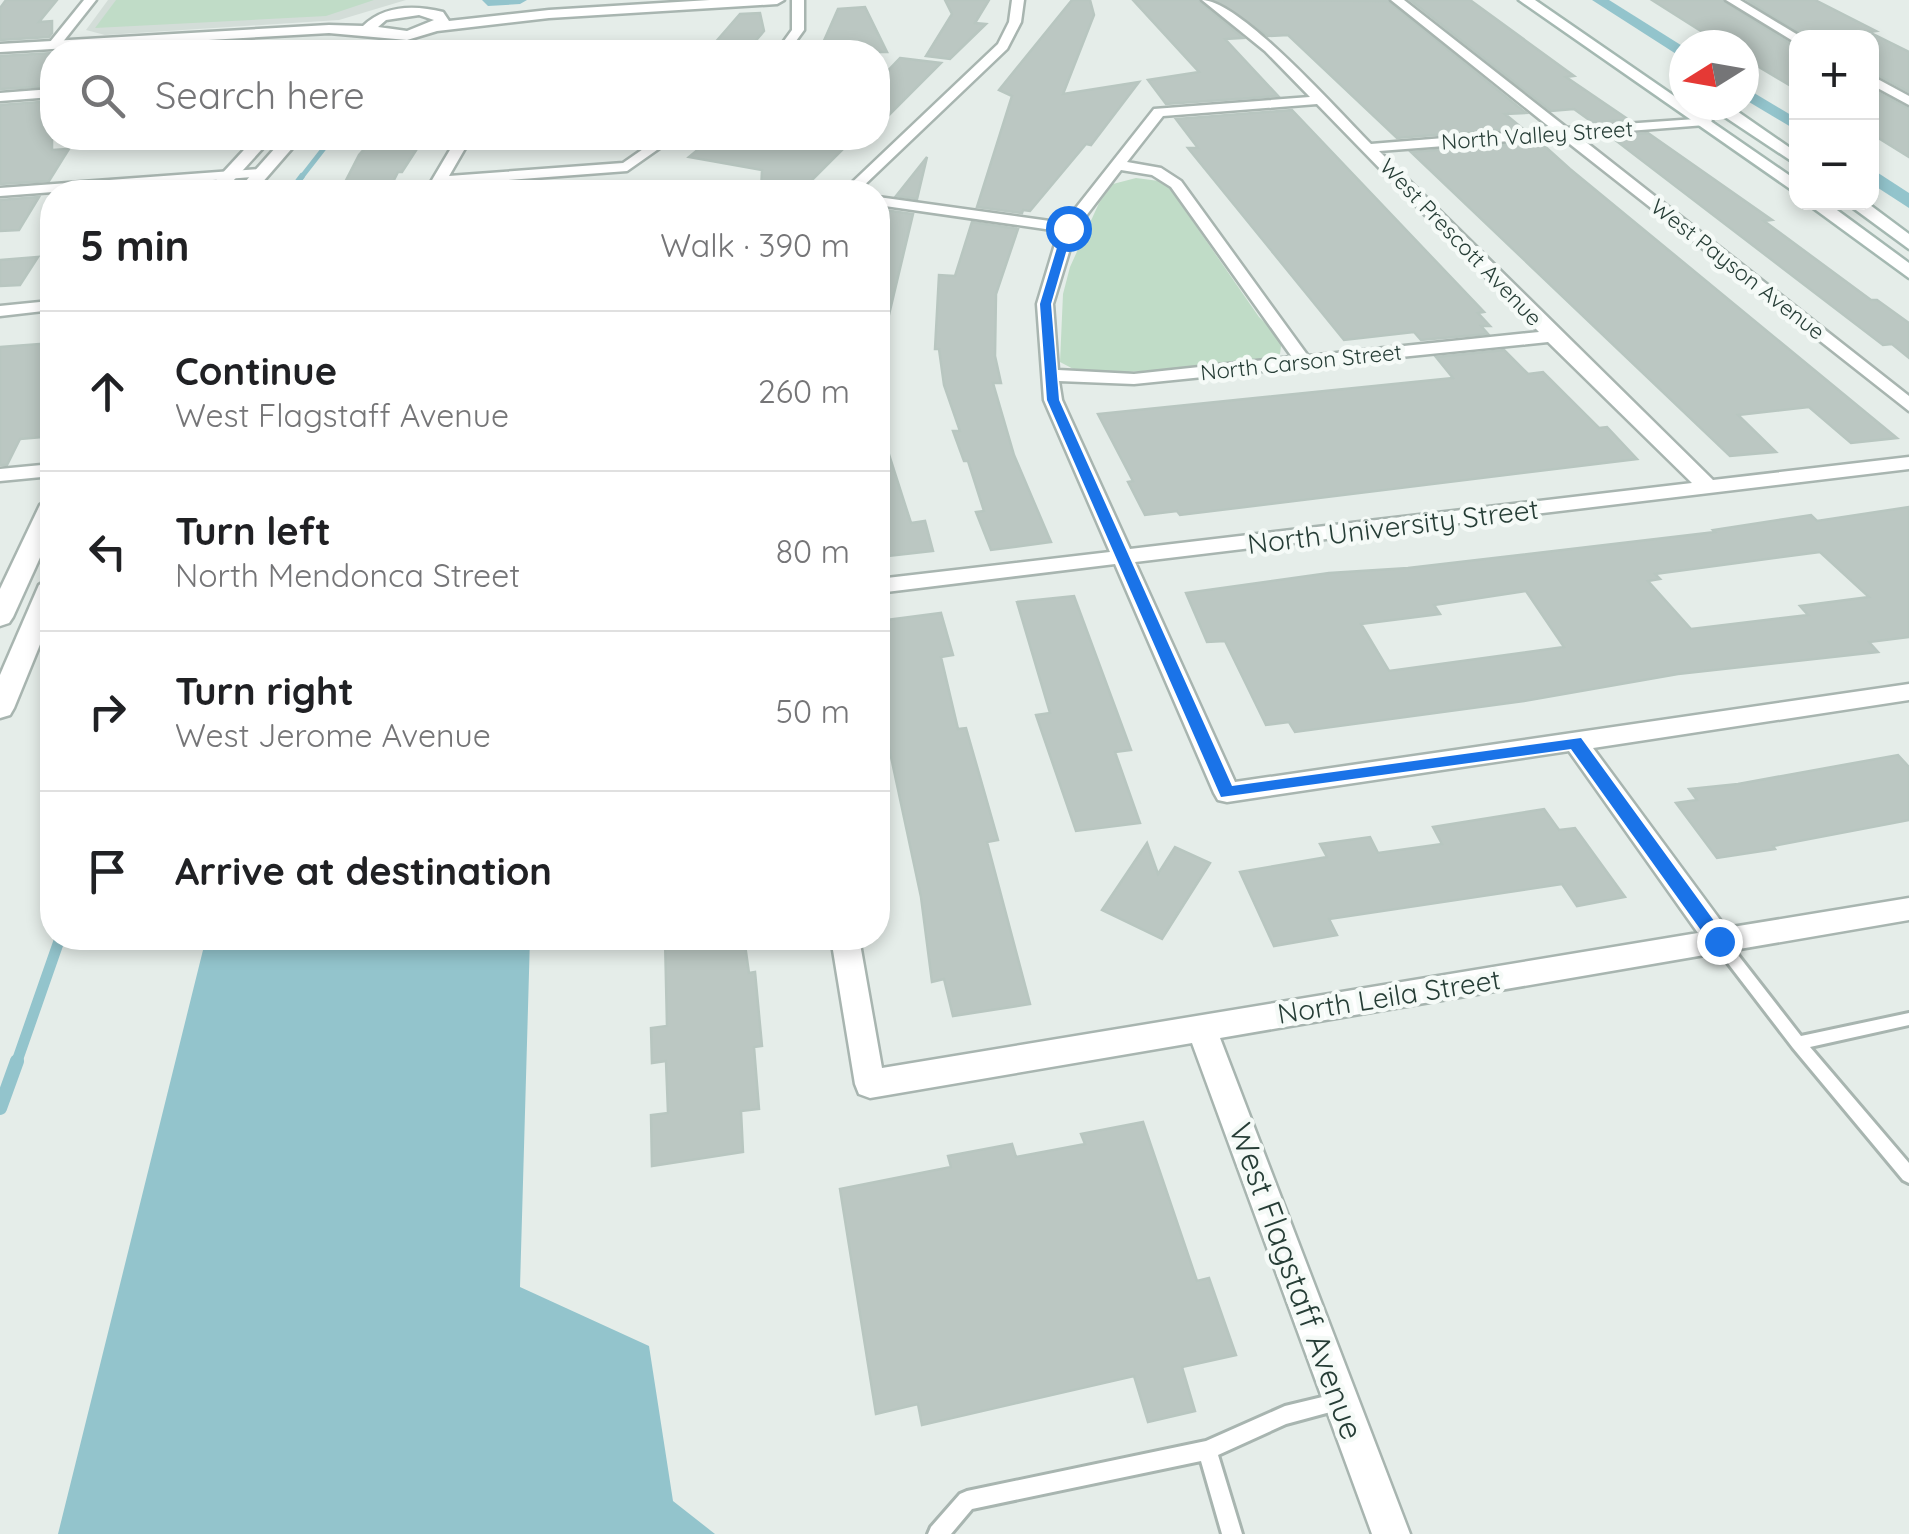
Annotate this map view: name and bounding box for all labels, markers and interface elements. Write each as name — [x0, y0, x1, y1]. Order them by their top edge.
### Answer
north arrow — [1669, 30, 1759, 120]
map controls — [1789, 30, 1879, 210]
button: + — [1789, 30, 1879, 120]
search box — [40, 40, 890, 150]
icon: search — [75, 68, 130, 123]
text: Search here — [155, 71, 365, 119]
street label: North Valley Street — [1440, 114, 1634, 156]
button: − — [1789, 120, 1879, 210]
street label: West Prescott Avenue — [1374, 152, 1548, 332]
street label: West Payson Avenue — [1645, 192, 1831, 346]
route start — [1046, 206, 1092, 252]
text: 5 min — [80, 219, 190, 272]
text: Walk · 390 m — [660, 225, 850, 265]
street label: North Carson Street — [1199, 338, 1403, 386]
text: Continue — [175, 347, 337, 395]
icon: ahead — [80, 364, 135, 419]
text: 260 m — [758, 371, 850, 411]
text: West Flagstaff Avenue — [175, 395, 509, 435]
street label: North University Street — [1245, 491, 1541, 561]
text: Turn left — [175, 507, 331, 555]
icon: left — [80, 524, 135, 579]
text: 80 m — [776, 531, 850, 571]
text: North Mendonca Street — [175, 555, 520, 595]
text: Turn right — [175, 667, 354, 715]
icon: right — [80, 684, 135, 739]
text: 50 m — [776, 691, 850, 731]
text: West Jerome Avenue — [175, 715, 491, 755]
icon: arrive — [80, 844, 135, 899]
text: Arrive at destination — [175, 847, 552, 895]
route end — [1697, 919, 1743, 965]
street label: North Leila Street — [1275, 961, 1503, 1031]
street label: West Flagstaff Avenue — [1221, 1117, 1373, 1445]

